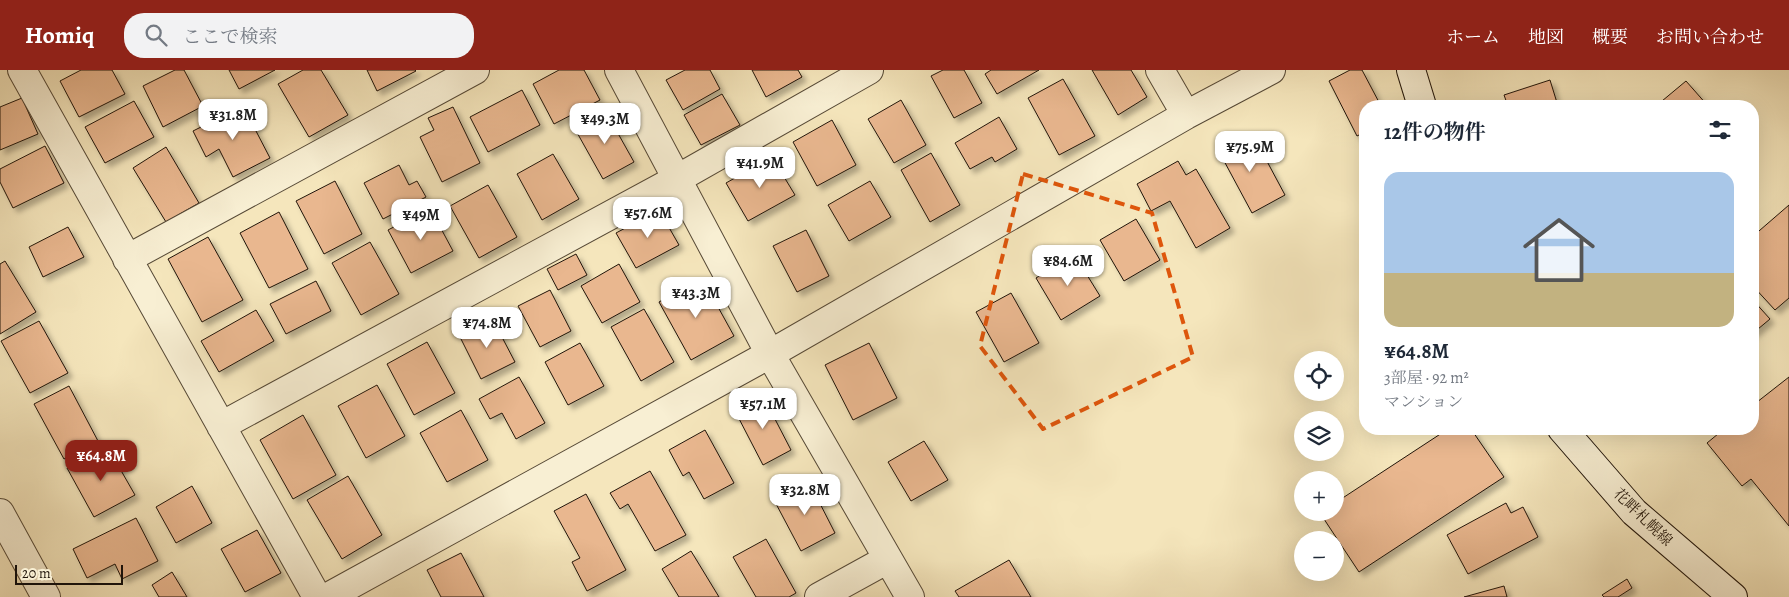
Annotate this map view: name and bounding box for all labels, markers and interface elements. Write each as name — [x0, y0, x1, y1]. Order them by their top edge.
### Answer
search box — [124, 13, 474, 58]
text: Homiq — [25, 19, 94, 51]
icon: search — [142, 21, 170, 49]
text: ここで検索 — [182, 24, 277, 50]
text: ホーム — [1446, 25, 1500, 49]
text: 地図 — [1528, 25, 1564, 49]
text: 概要 — [1592, 25, 1628, 49]
text: お問い合わせ — [1656, 25, 1764, 49]
pin: ¥31.8M — [192, 98, 274, 141]
pin: ¥49.3M — [564, 102, 646, 145]
text: ¥31.8M — [209, 104, 257, 126]
text: ¥49.3M — [581, 108, 629, 130]
icon: filters — [1706, 116, 1734, 144]
text: 12件の物件 — [1384, 118, 1486, 146]
pin: ¥75.9M — [1209, 131, 1291, 173]
text: ¥75.9M — [1226, 136, 1274, 158]
pin: ¥41.9M — [719, 146, 801, 189]
text: ¥41.9M — [736, 152, 784, 174]
pin: ¥57.6M — [607, 196, 689, 239]
pin: ¥49M — [391, 198, 451, 241]
text: ¥57.6M — [624, 202, 672, 224]
text: ¥49M — [402, 204, 440, 226]
icon: home — [1514, 205, 1604, 295]
pin: ¥84.6M — [1027, 244, 1109, 287]
text: ¥84.6M — [1043, 250, 1093, 272]
pin: ¥43.3M — [655, 276, 737, 319]
text: ¥43.3M — [672, 282, 720, 304]
pin: ¥74.8M — [446, 306, 528, 349]
text: ¥74.8M — [462, 312, 512, 334]
text: ¥64.8M — [1384, 337, 1449, 365]
map controls — [1294, 351, 1344, 581]
button: locate — [1294, 351, 1344, 401]
text: 3部屋 · 92 m² — [1384, 367, 1469, 389]
pin: ¥57.1M — [722, 388, 804, 430]
text: マンション — [1384, 391, 1463, 413]
text: ¥57.1M — [740, 393, 786, 415]
button: layers — [1294, 411, 1344, 461]
pin: ¥64.8M — [60, 440, 142, 482]
text: ¥64.8M — [76, 445, 126, 467]
button: + — [1294, 471, 1344, 521]
pin: ¥32.8M — [764, 474, 846, 516]
text: ¥32.8M — [780, 479, 830, 501]
street label: 花畔札幌線 — [1609, 484, 1677, 550]
button: − — [1294, 531, 1344, 581]
scale bar — [15, 562, 122, 585]
text: 20 m — [22, 564, 51, 583]

